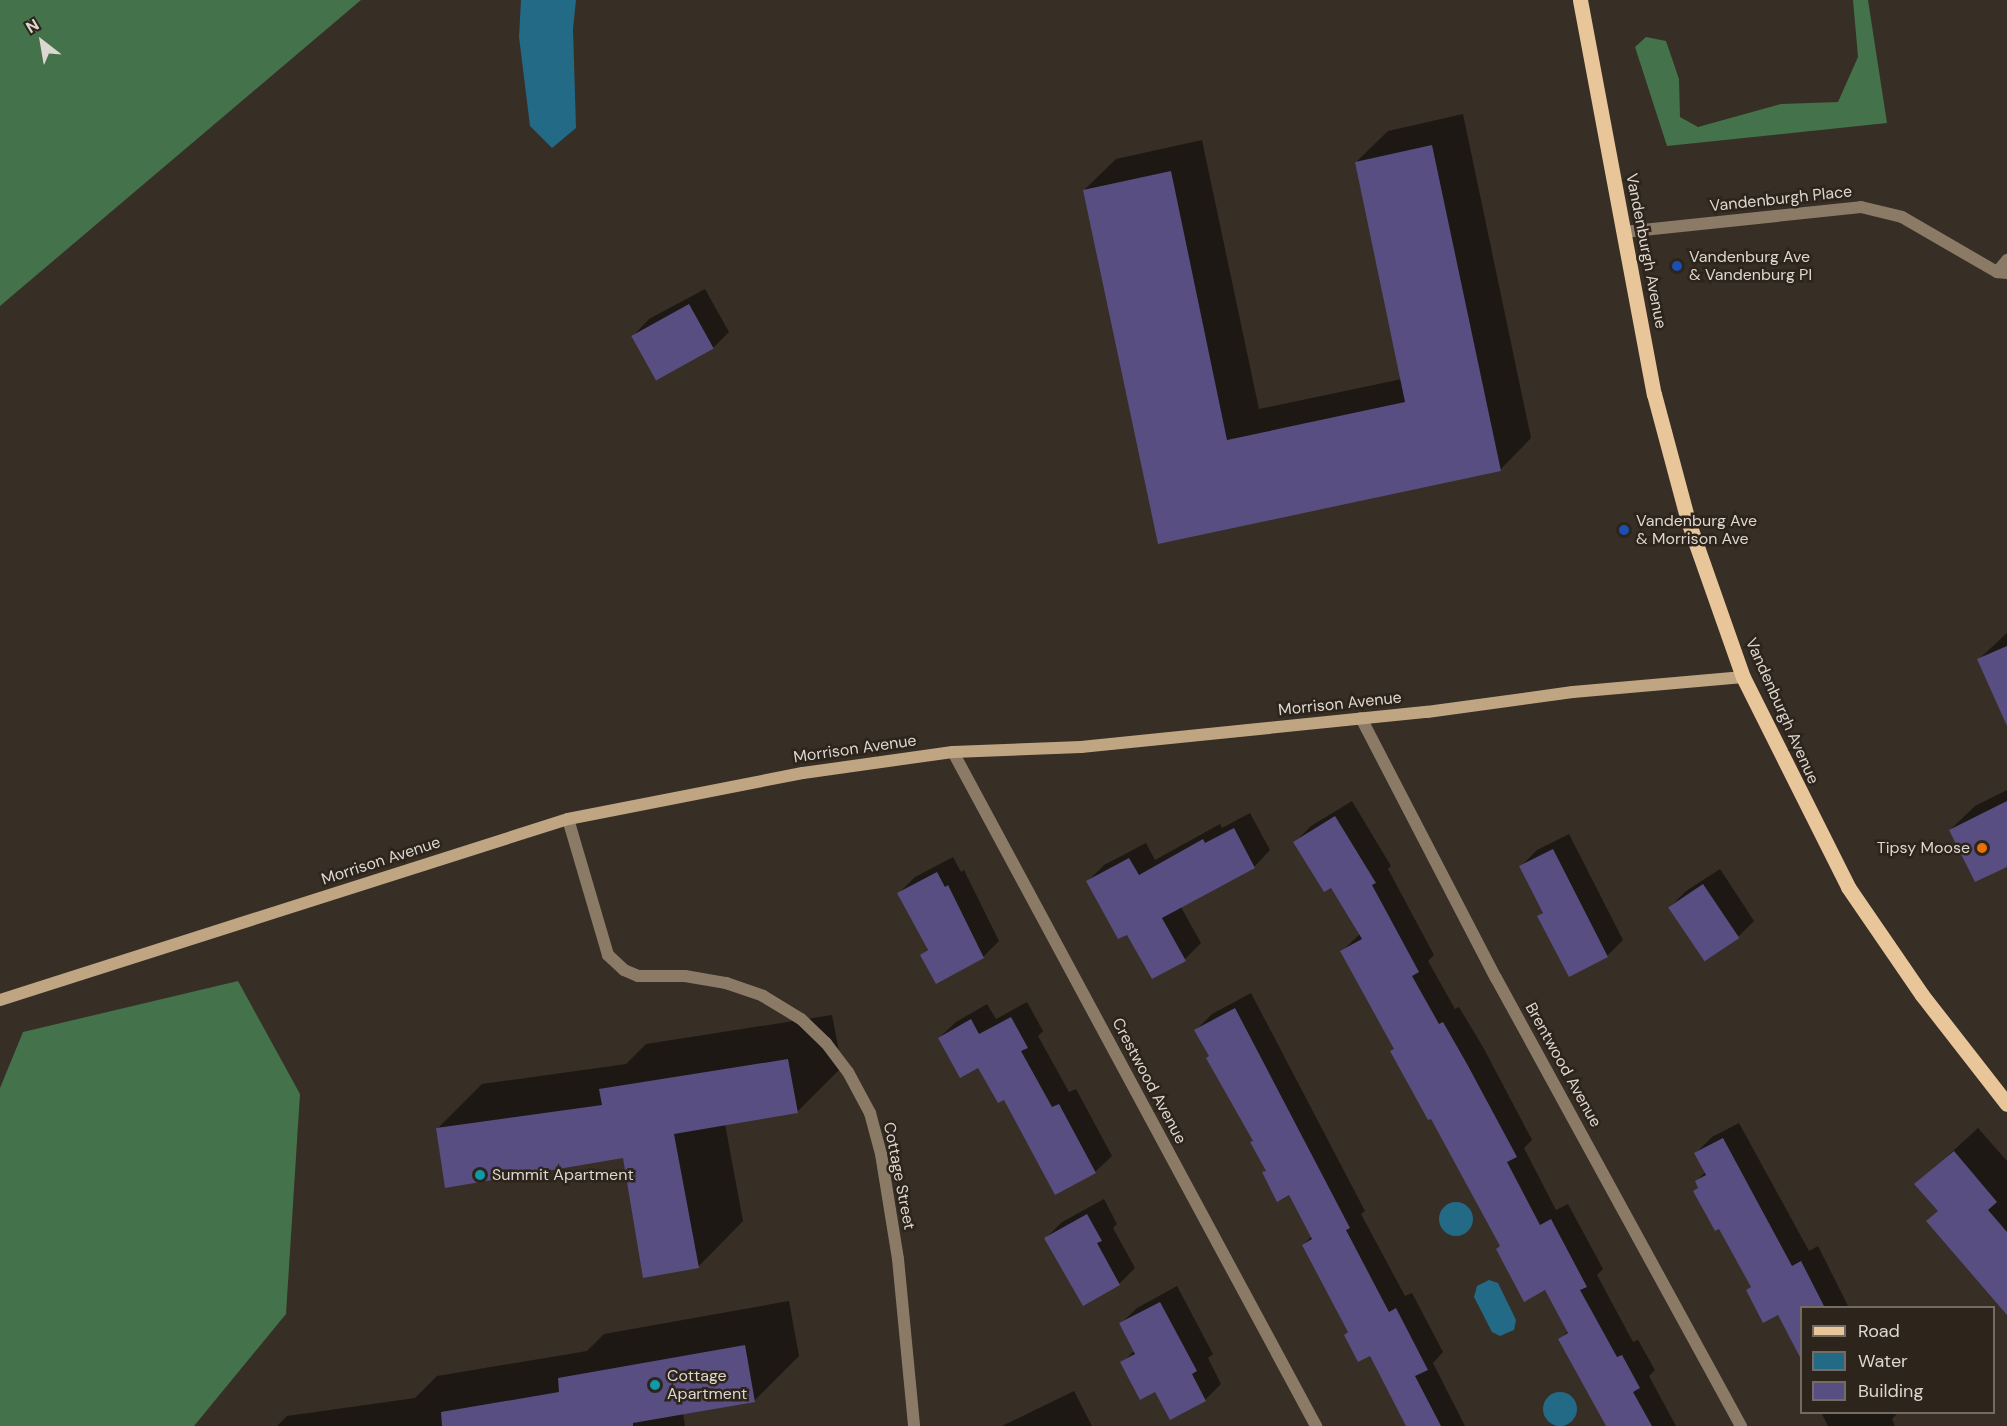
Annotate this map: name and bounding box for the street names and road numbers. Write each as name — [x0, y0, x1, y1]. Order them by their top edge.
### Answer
street label: Vandenburgh Avenue — [1622, 172, 1670, 330]
street label: Vandenburgh Place — [1709, 182, 1853, 216]
street label: Vandenburgh Avenue — [1741, 635, 1823, 787]
street label: Morrison Avenue — [1277, 688, 1403, 720]
street label: Morrison Avenue — [792, 731, 918, 767]
street label: Morrison Avenue — [319, 833, 443, 889]
street label: Brentwood Avenue — [1521, 999, 1605, 1131]
street label: Crestwood Avenue — [1108, 1015, 1190, 1147]
street label: Cottage Street — [879, 1121, 919, 1231]

